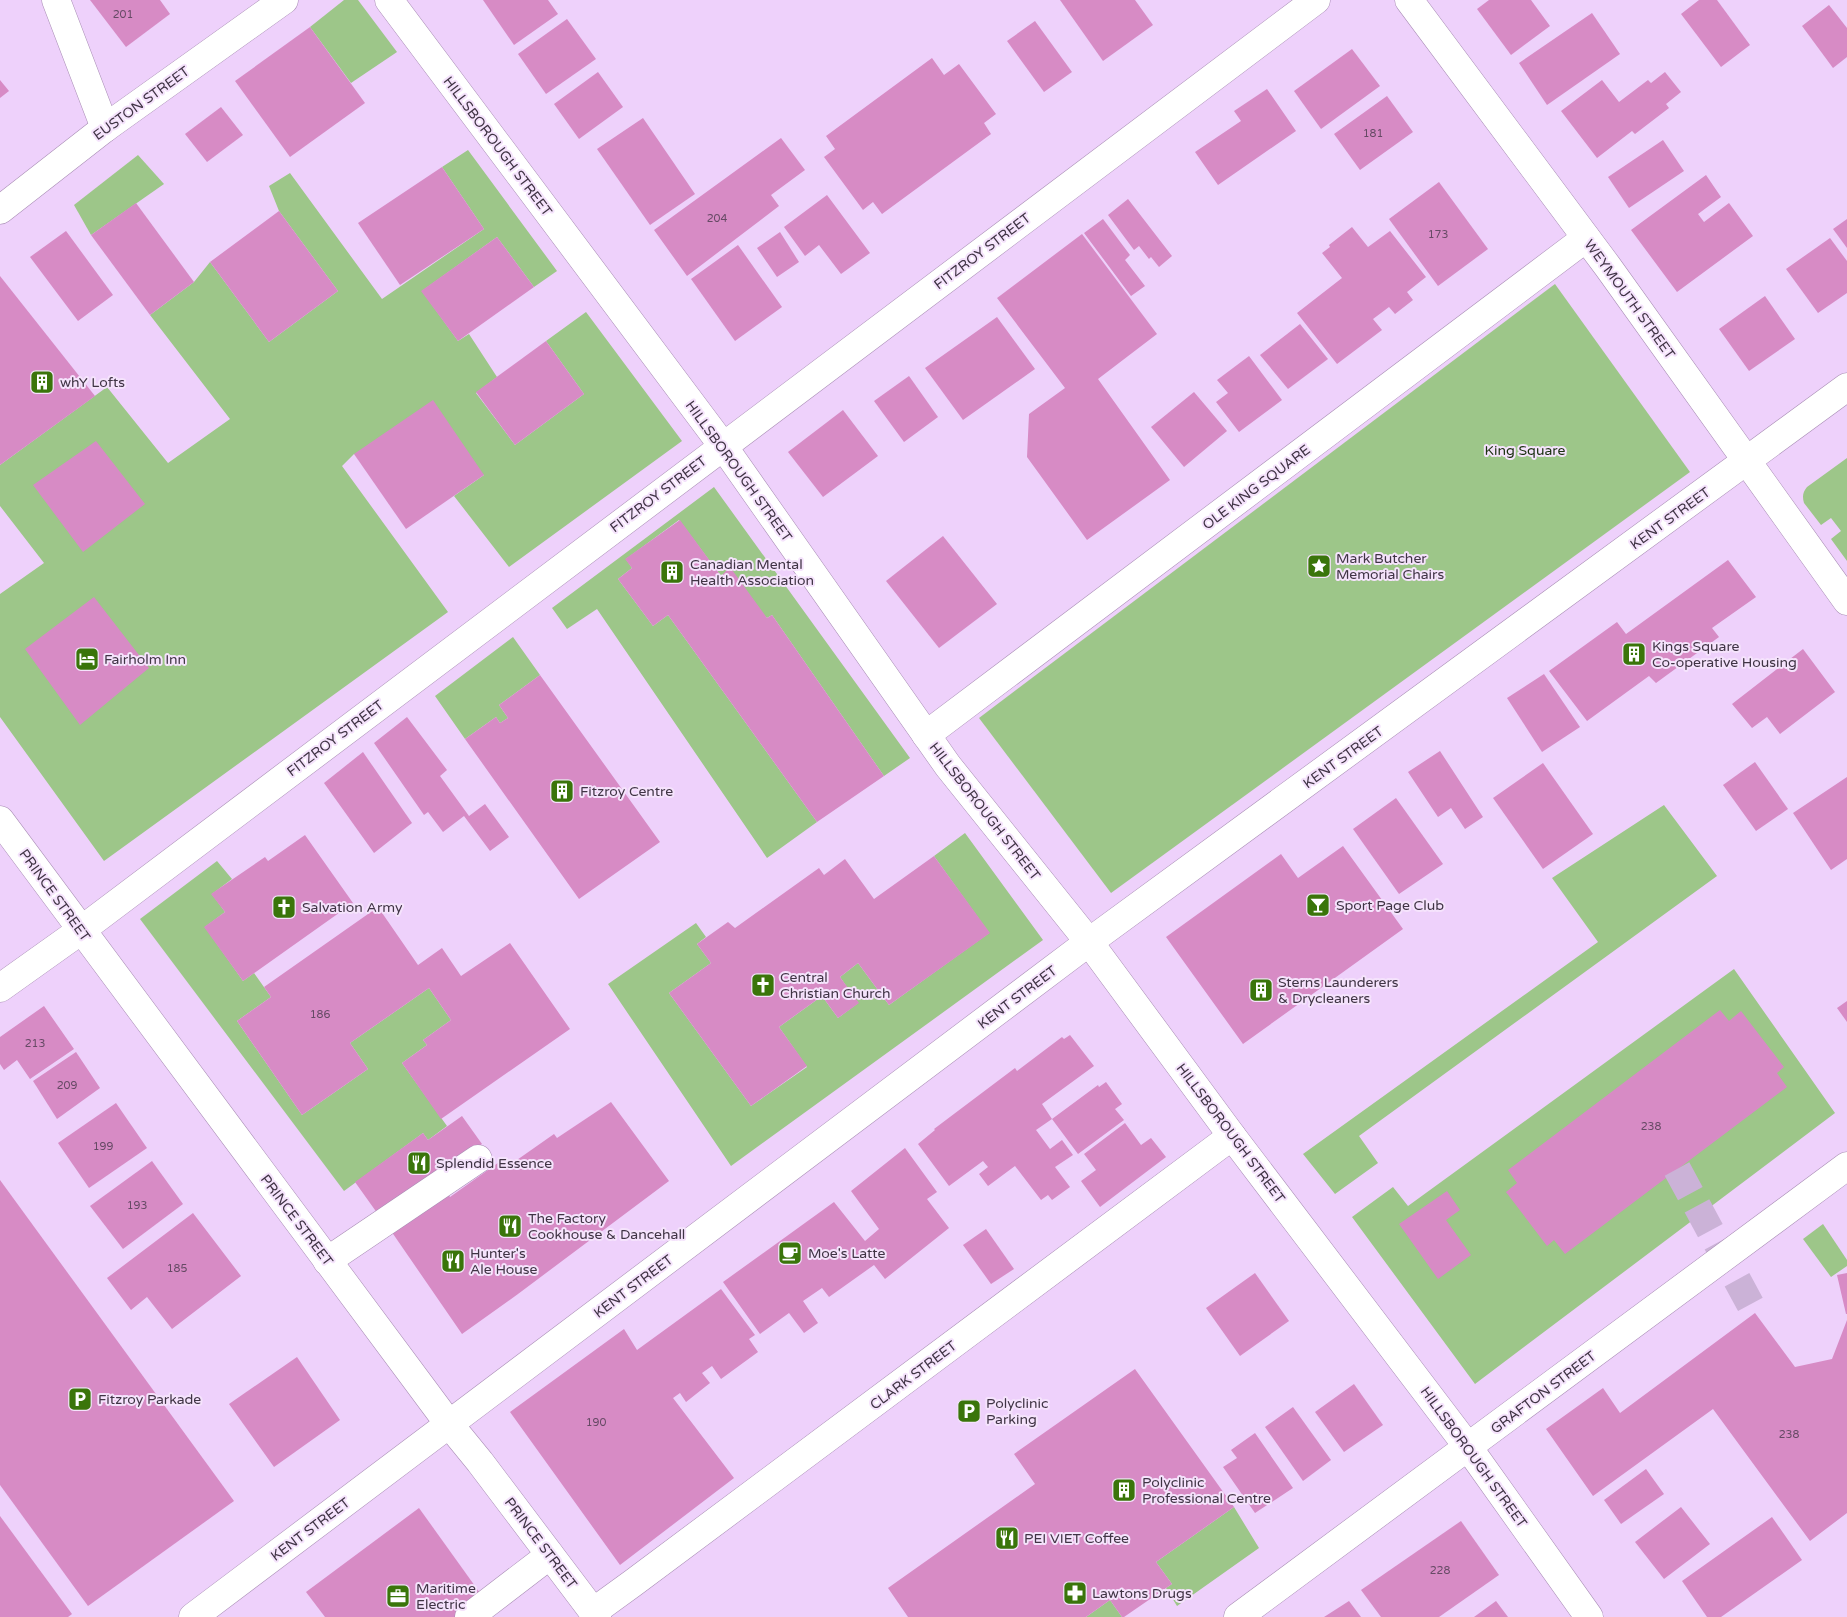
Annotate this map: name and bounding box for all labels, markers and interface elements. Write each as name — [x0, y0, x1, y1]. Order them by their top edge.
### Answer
house number: 201 — [113, 8, 133, 21]
street label: EUSTON STREET — [90, 62, 193, 144]
street label: HILLSBOROUGH STREET — [440, 73, 556, 220]
house number: 181 — [1363, 127, 1383, 140]
street label: FITZROY STREET — [931, 209, 1034, 293]
house number: 204 — [707, 212, 727, 225]
house number: 173 — [1428, 228, 1448, 241]
street label: WEYMOUTH STREET — [1581, 236, 1679, 363]
building icon: whY Lofts — [29, 369, 55, 395]
place label: whY Lofts — [60, 374, 125, 391]
street label: HILLSBOROUGH STREET — [682, 397, 796, 545]
street label: OLE KING SQUARE — [1199, 441, 1314, 533]
park label: King Square — [1485, 442, 1565, 459]
street label: FITZROY STREET — [607, 452, 710, 536]
street label: KENT STREET — [1627, 483, 1714, 553]
place label: Mark Butcher Memorial Chairs — [1336, 550, 1444, 583]
place icon: Mark Butcher Memorial Chairs — [1306, 553, 1332, 579]
place label: Canadian Mental Health Association — [690, 556, 814, 589]
building icon: Canadian Mental Health Association — [659, 559, 685, 585]
place label: Kings Square Co-operative Housing — [1652, 638, 1797, 671]
building icon: Kings Square Co-operative Housing — [1621, 641, 1647, 667]
hotel icon: Fairholm Inn — [74, 646, 100, 672]
place label: Fairholm Inn — [104, 651, 186, 668]
street label: FITZROY STREET — [284, 696, 387, 780]
street label: KENT STREET — [1300, 722, 1387, 792]
street label: HILLSBOROUGH STREET — [926, 739, 1044, 884]
building icon: Fitzroy Centre — [549, 778, 575, 804]
place label: Fitzroy Centre — [580, 783, 673, 800]
street label: PRINCE STREET — [15, 846, 94, 945]
bar icon: Sport Page Club — [1305, 892, 1331, 918]
church icon: Salvation Army — [271, 894, 297, 920]
place label: Sport Page Club — [1336, 897, 1444, 914]
place label: Salvation Army — [302, 899, 403, 916]
street label: KENT STREET — [974, 962, 1061, 1033]
place label: Central Christian Church — [780, 969, 891, 1002]
church icon: Central Christian Church — [750, 972, 776, 998]
place label: Sterns Launderers & Drycleaners — [1278, 974, 1399, 1007]
building icon: Sterns Launderers & Drycleaners — [1248, 977, 1274, 1003]
house number: 186 — [310, 1008, 330, 1021]
house number: 213 — [25, 1037, 45, 1050]
street label: HILLSBOROUGH STREET — [1173, 1060, 1289, 1207]
house number: 209 — [57, 1079, 77, 1092]
house number: 238 — [1641, 1120, 1661, 1133]
house number: 199 — [93, 1140, 113, 1153]
restaurant icon: Splendid Essence — [406, 1150, 432, 1176]
place label: Splendid Essence — [436, 1155, 552, 1172]
street label: PRINCE STREET — [257, 1171, 337, 1270]
house number: 193 — [127, 1199, 147, 1212]
place label: The Factory Cookhouse & Dancehall — [528, 1210, 685, 1243]
restaurant icon: The Factory Cookhouse & Dancehall — [497, 1213, 523, 1239]
cafe icon: Moe's Latte — [777, 1240, 803, 1266]
place label: Hunter's Ale House — [470, 1245, 538, 1278]
place label: Moe's Latte — [808, 1245, 886, 1262]
restaurant icon: Hunter's Ale House — [440, 1248, 466, 1274]
street label: KENT STREET — [590, 1251, 677, 1322]
house number: 185 — [167, 1262, 187, 1275]
street label: CLARK STREET — [867, 1337, 960, 1413]
street label: GRAFTON STREET — [1487, 1347, 1599, 1437]
street label: HILLSBOROUGH STREET — [1417, 1383, 1531, 1531]
parking icon: Fitzroy Parkade — [67, 1386, 93, 1412]
place label: Fitzroy Parkade — [98, 1391, 201, 1408]
place label: Polyclinic Parking — [986, 1395, 1049, 1428]
parking icon: Polyclinic Parking — [956, 1398, 982, 1424]
house number: 190 — [586, 1416, 606, 1429]
house number: 238 — [1779, 1428, 1799, 1441]
place label: Polyclinic Professional Centre — [1142, 1474, 1271, 1507]
building icon: Polyclinic Professional Centre — [1111, 1477, 1137, 1503]
street label: KENT STREET — [267, 1494, 354, 1565]
street label: PRINCE STREET — [501, 1494, 581, 1593]
restaurant icon: PEI VIET Coffee — [994, 1525, 1020, 1551]
place label: PEI VIET Coffee — [1024, 1530, 1129, 1547]
house number: 228 — [1430, 1564, 1450, 1577]
place label: Maritime Electric — [416, 1580, 476, 1613]
pharmacy icon: Lawtons Drugs — [1062, 1580, 1088, 1606]
office icon: Maritime Electric — [385, 1583, 411, 1609]
place label: Lawtons Drugs — [1092, 1585, 1192, 1602]

